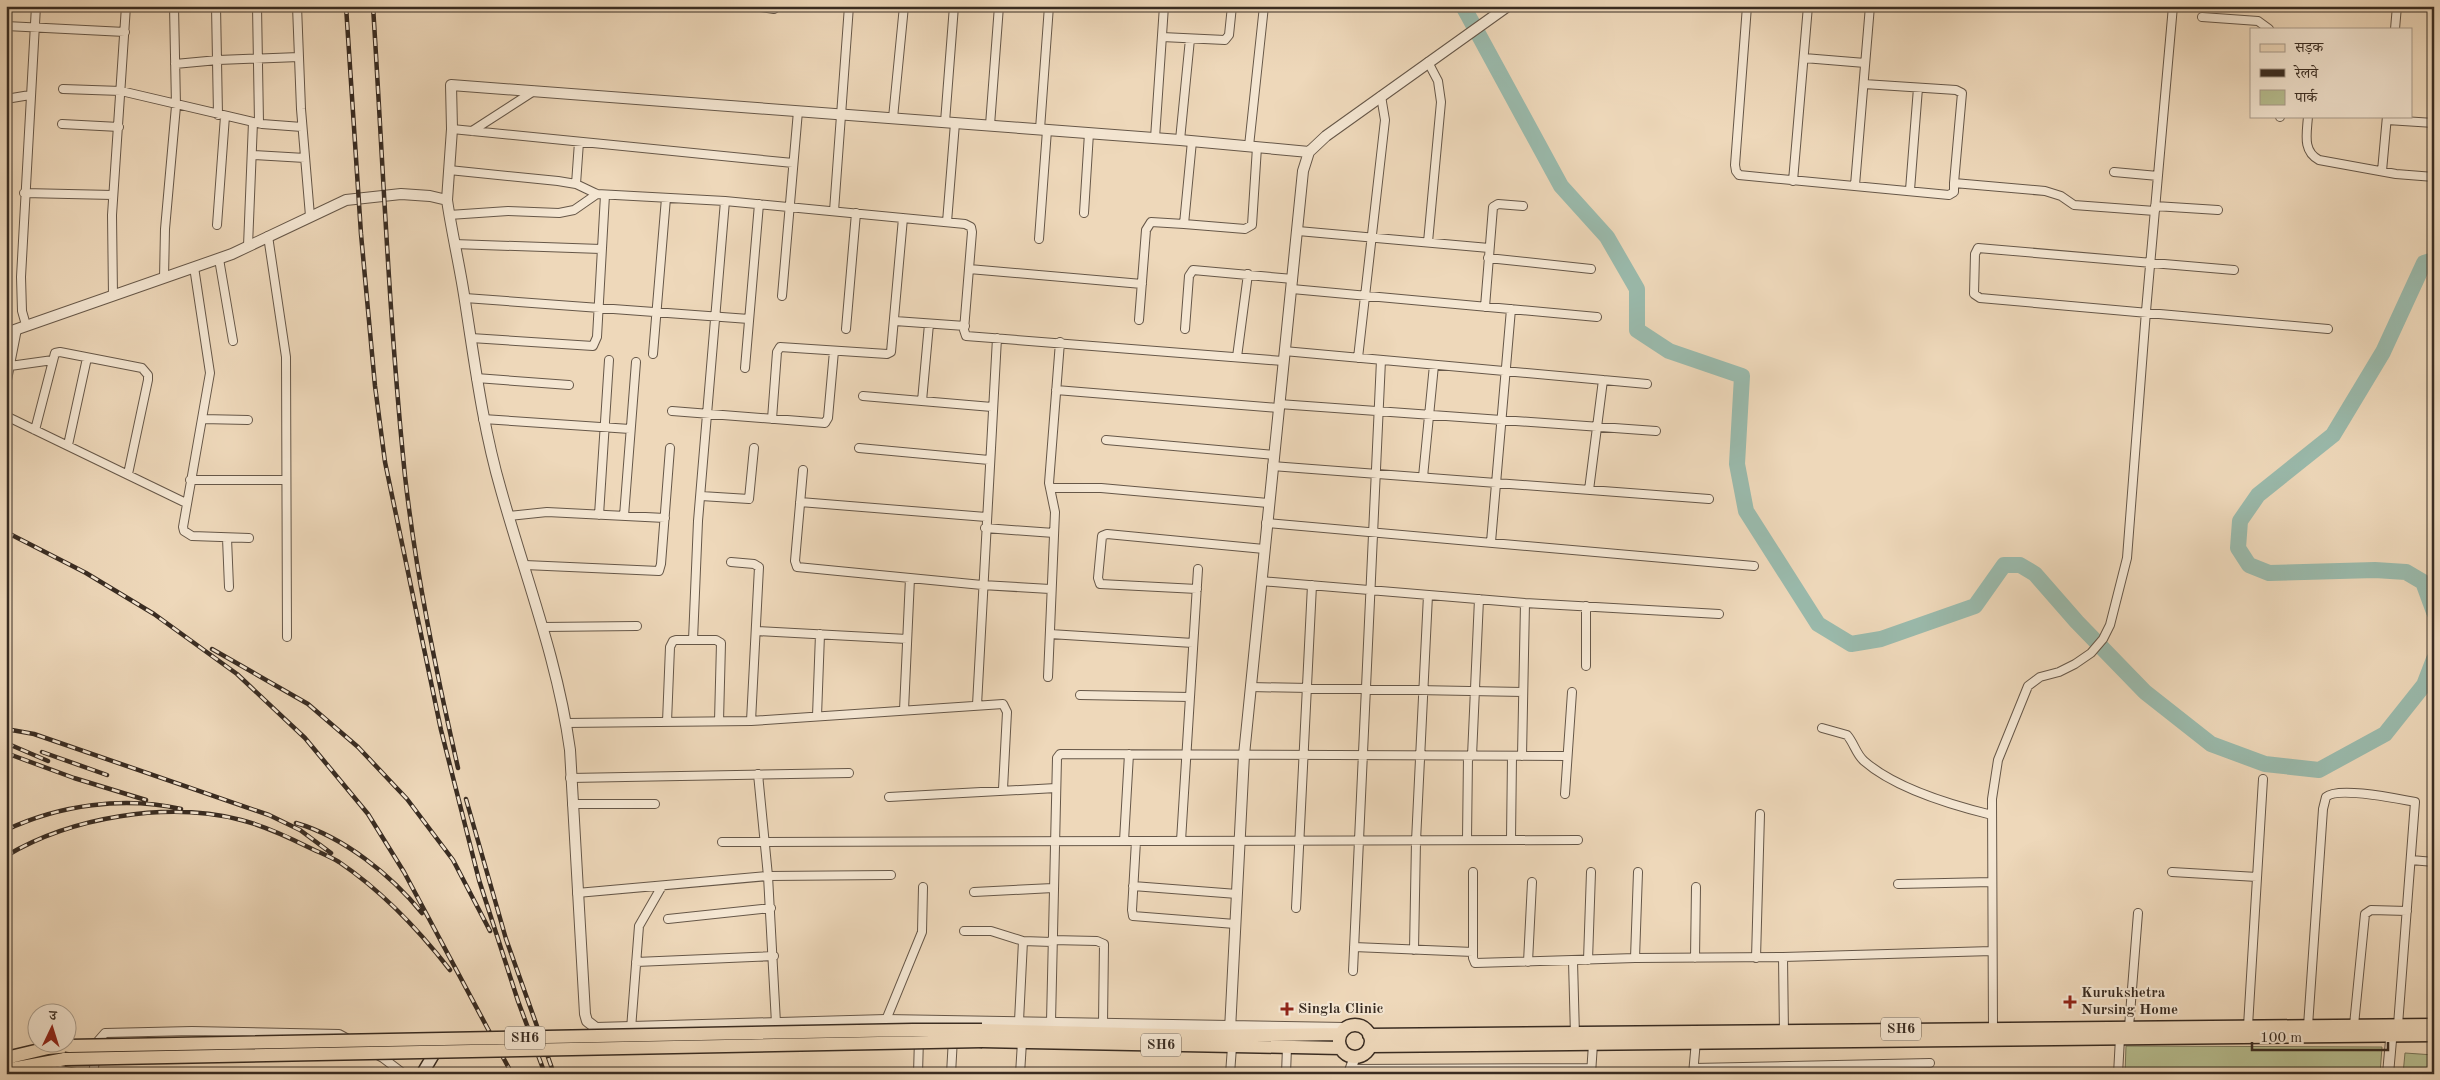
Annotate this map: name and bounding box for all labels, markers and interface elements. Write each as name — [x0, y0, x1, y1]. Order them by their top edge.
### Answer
legend — [2250, 28, 2412, 118]
text: सड़क — [2294, 41, 2324, 56]
text: रेलवे — [2293, 64, 2319, 82]
text: पार्क — [2294, 88, 2318, 106]
place label: Kurukshetra Nursing Home — [2081, 986, 2178, 1018]
marker: Kurukshetra Nursing Home — [2063, 995, 2077, 1009]
north arrow — [28, 1002, 78, 1052]
marker: Singla Clinic — [1280, 1002, 1294, 1016]
place label: Singla Clinic — [1298, 1002, 1384, 1017]
text: उ — [48, 1009, 58, 1023]
road number: SH6 — [1881, 1018, 1921, 1040]
scale bar — [2252, 1020, 2389, 1052]
road number: SH6 — [505, 1026, 545, 1050]
text: 100 m — [2260, 1031, 2302, 1046]
road number: SH6 — [1141, 1034, 1181, 1056]

